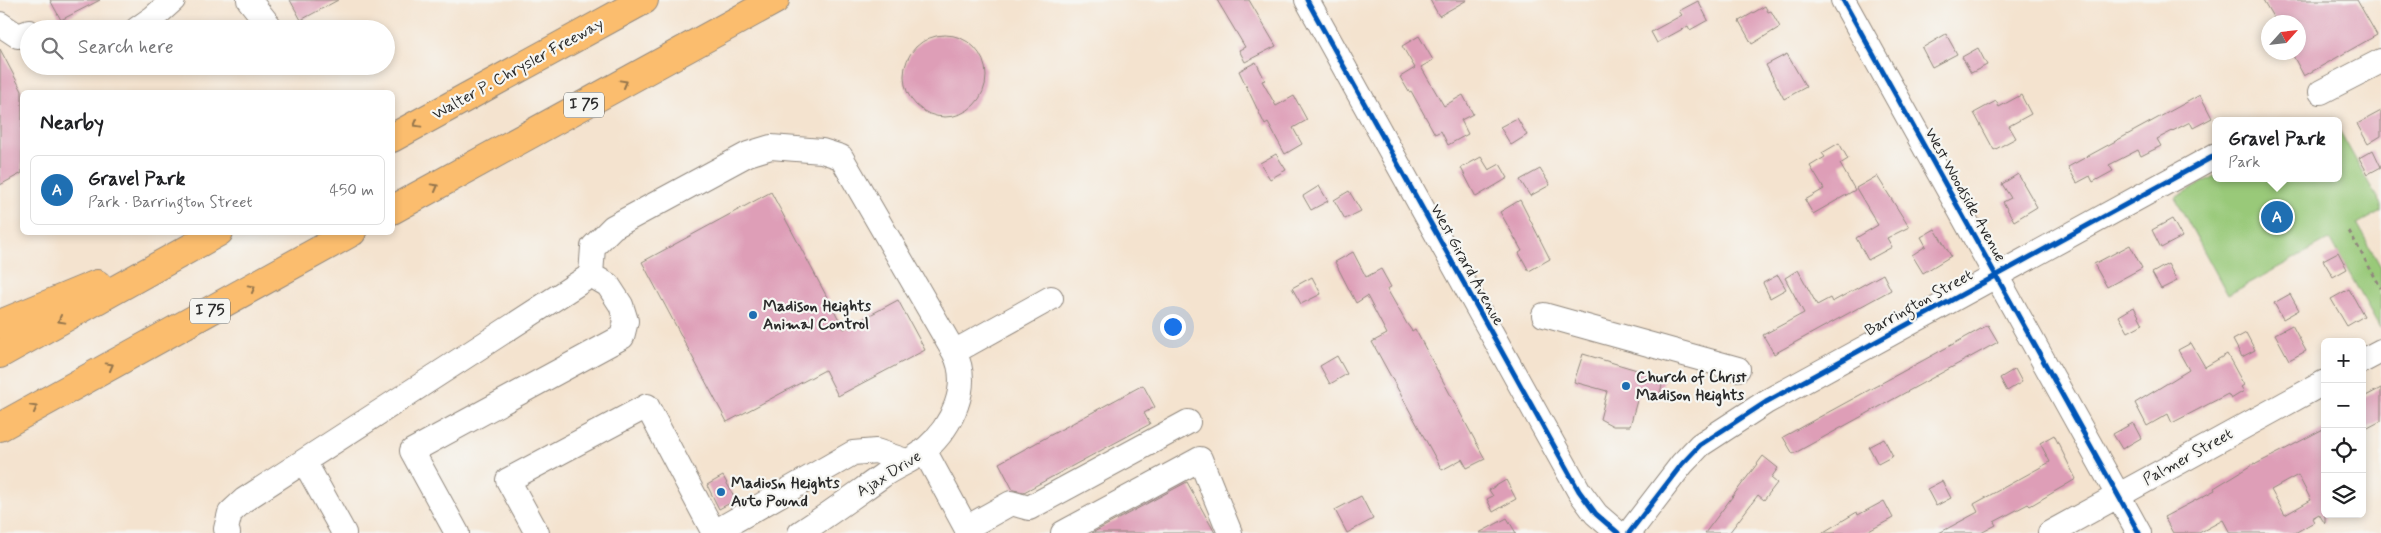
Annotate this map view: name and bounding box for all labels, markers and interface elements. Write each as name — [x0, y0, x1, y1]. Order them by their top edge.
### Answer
street label: Walter P. Chrysler Freeway — [429, 13, 607, 125]
north arrow — [2261, 15, 2306, 60]
search box — [20, 20, 395, 75]
icon: search — [38, 34, 66, 62]
text: Search here — [78, 35, 174, 60]
one-way arrow — [618, 80, 627, 90]
road number: I 75 — [564, 92, 604, 118]
text: Nearby — [40, 109, 104, 137]
popup — [2212, 117, 2342, 182]
one-way arrow — [414, 118, 423, 128]
street label: West Woodside Avenue — [1919, 124, 2011, 266]
text: Gravel Park — [2228, 127, 2326, 152]
text: Park — [2228, 152, 2260, 173]
text: Gravel Park — [88, 167, 185, 192]
text: A — [52, 180, 62, 201]
text: 450 m — [329, 180, 374, 201]
one-way arrow — [430, 183, 439, 193]
text: Park · Barrington Street — [88, 192, 253, 213]
pin: A — [2261, 198, 2293, 236]
street label: West Girard Avenue — [1425, 201, 1509, 330]
street label: Barrington Street — [1861, 265, 1977, 342]
one-way arrow — [247, 284, 256, 294]
place label: Madison Heights Animal Control — [763, 296, 872, 335]
road number: I 75 — [190, 298, 230, 324]
marker: Madison Heights Animal Control — [747, 309, 759, 321]
one-way arrow — [58, 313, 67, 323]
your location — [1160, 314, 1186, 340]
map controls — [2321, 338, 2366, 518]
button: + — [2321, 338, 2366, 383]
one-way arrow — [104, 362, 113, 372]
place label: Church of Christ Madison Heights — [1636, 367, 1747, 407]
marker: Church of Christ Madison Heights — [1620, 380, 1632, 392]
button: − — [2321, 383, 2366, 428]
one-way arrow — [28, 404, 37, 414]
street label: Palmer Street — [2139, 424, 2237, 490]
button: locate — [2321, 428, 2366, 473]
street label: Ajax Drive — [853, 446, 925, 502]
place label: Madiosn Heights Auto Pound — [731, 473, 840, 512]
button: layers — [2321, 473, 2366, 518]
marker: Madiosn Heights Auto Pound — [715, 486, 727, 498]

